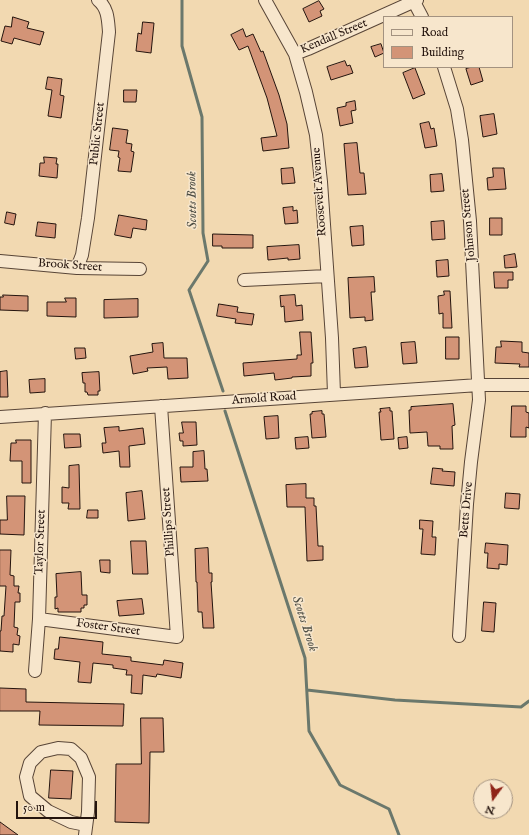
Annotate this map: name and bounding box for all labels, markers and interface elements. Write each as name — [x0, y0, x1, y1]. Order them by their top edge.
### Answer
street label: Kendall Street — [298, 16, 370, 58]
legend — [383, 16, 513, 68]
text: Road — [421, 25, 448, 40]
text: Building — [421, 45, 464, 60]
street label: Public Street — [88, 102, 108, 166]
street label: Roosevelt Avenue — [310, 147, 330, 237]
water label: Scotts Brook — [185, 171, 201, 229]
street label: Johnson Street — [459, 188, 479, 262]
street label: Brook Street — [38, 257, 102, 275]
street label: Arnold Road — [231, 390, 297, 408]
street label: Betts Drive — [457, 481, 477, 539]
street label: Phillips Street — [159, 487, 179, 557]
street label: Taylor Street — [33, 509, 49, 575]
water label: Scotts Brook — [288, 594, 320, 654]
street label: Foster Street — [75, 616, 141, 640]
north arrow — [473, 779, 513, 819]
scale bar — [18, 793, 99, 819]
text: 50 m — [23, 800, 45, 815]
text: N — [484, 802, 497, 818]

